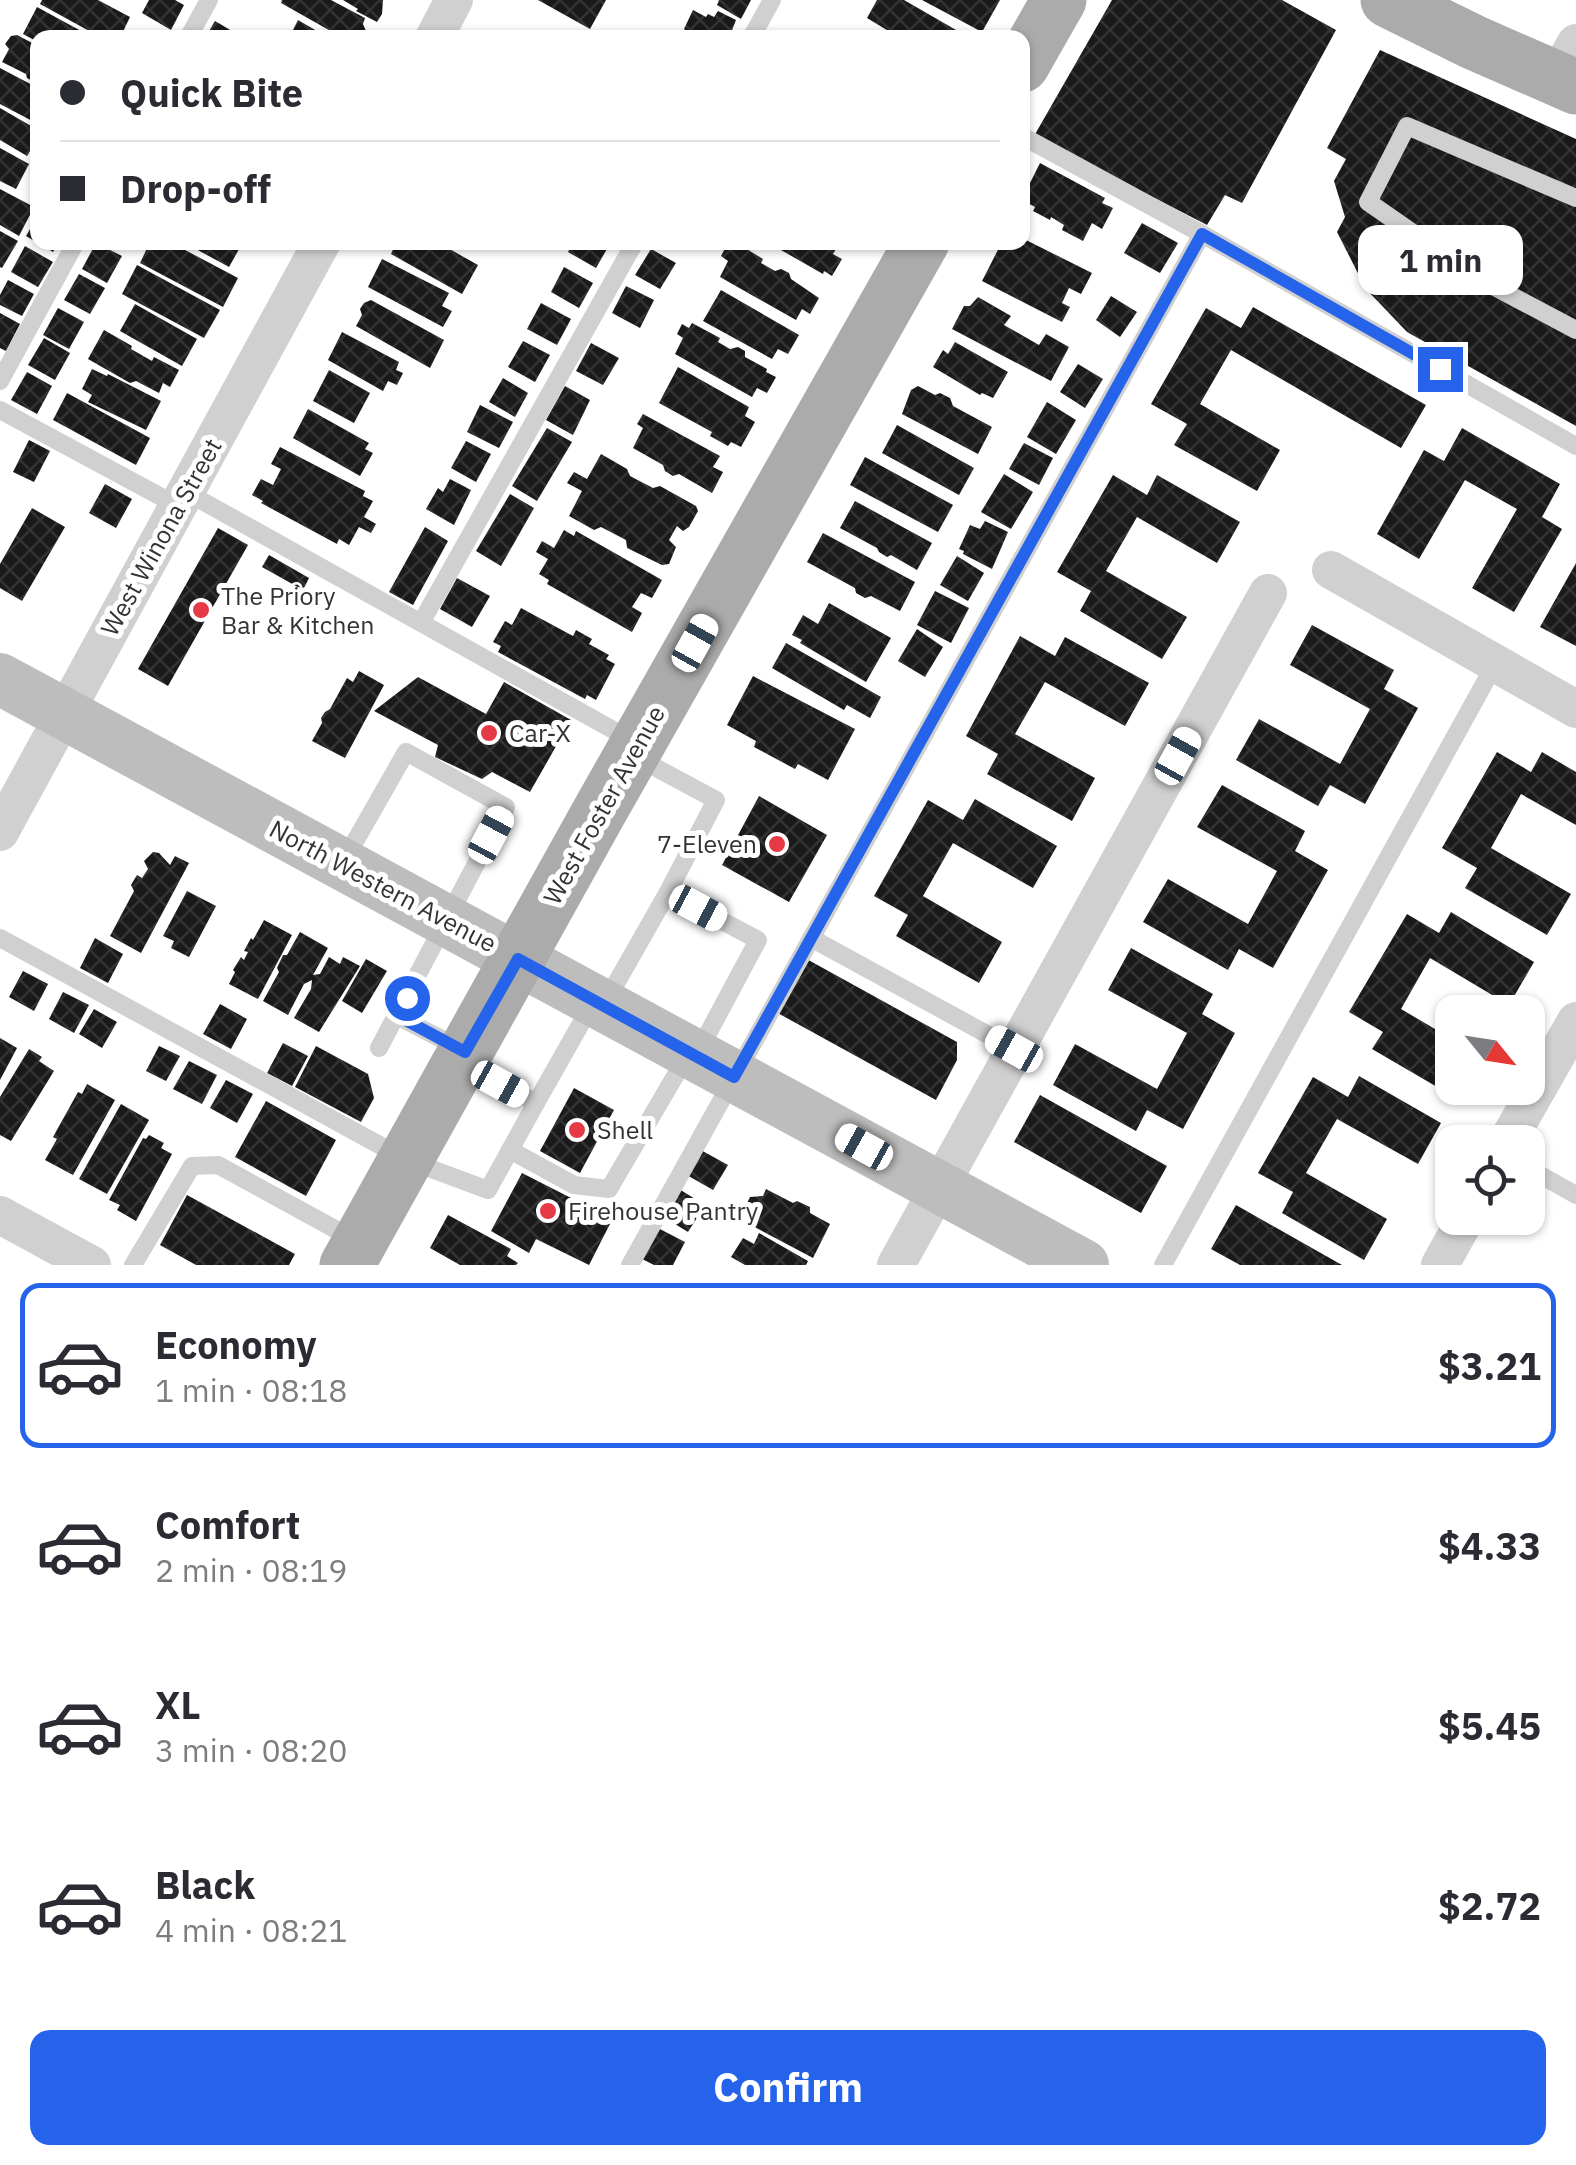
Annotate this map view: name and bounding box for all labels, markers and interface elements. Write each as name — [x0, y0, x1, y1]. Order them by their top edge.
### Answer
text: Quick Bite — [120, 68, 303, 117]
text: Drop-off — [120, 164, 271, 213]
callout: 1 min — [1358, 224, 1522, 294]
text: 1 min — [1399, 239, 1482, 281]
route end — [1418, 347, 1463, 392]
street label: West Winona Street — [93, 432, 229, 641]
place label: The Priory Bar & Kitchen — [221, 579, 374, 641]
marker: The Priory Bar & Kitchen — [190, 599, 212, 621]
car — [667, 609, 723, 677]
street label: West Foster Avenue — [535, 699, 672, 910]
place label: Car-X — [509, 716, 571, 749]
marker: Car-X — [478, 722, 500, 744]
car — [1150, 722, 1206, 790]
car — [464, 801, 518, 869]
street label: North Western Avenue — [264, 812, 503, 959]
place label: 7-Eleven — [657, 827, 757, 860]
marker: 7-Eleven — [766, 833, 788, 855]
car — [664, 881, 732, 935]
route start — [385, 976, 430, 1021]
north arrow — [1435, 995, 1545, 1105]
map controls — [1435, 995, 1545, 1235]
car — [980, 1021, 1048, 1077]
car — [466, 1056, 534, 1112]
place label: Shell — [597, 1113, 653, 1146]
marker: Shell — [566, 1119, 588, 1141]
car — [830, 1119, 898, 1175]
button: locate — [1435, 1125, 1545, 1235]
place label: Firehouse Pantry — [568, 1194, 759, 1227]
marker: Firehouse Pantry — [537, 1200, 559, 1222]
text: Economy — [155, 1320, 317, 1369]
icon: car — [35, 1321, 125, 1411]
text: $3.21 — [1438, 1341, 1541, 1390]
text: 1 min · 08:18 — [155, 1369, 348, 1411]
text: Comfort — [155, 1500, 300, 1549]
icon: car — [35, 1501, 125, 1591]
text: $4.33 — [1438, 1521, 1541, 1570]
text: 2 min · 08:19 — [155, 1549, 348, 1591]
text: XL — [155, 1680, 201, 1729]
icon: car — [35, 1681, 125, 1771]
text: $5.45 — [1438, 1701, 1541, 1750]
text: 3 min · 08:20 — [155, 1729, 348, 1771]
text: Black — [155, 1860, 255, 1909]
icon: car — [35, 1861, 125, 1951]
text: $2.72 — [1438, 1881, 1541, 1930]
text: 4 min · 08:21 — [155, 1909, 348, 1951]
button: Confirm — [30, 2030, 1546, 2145]

